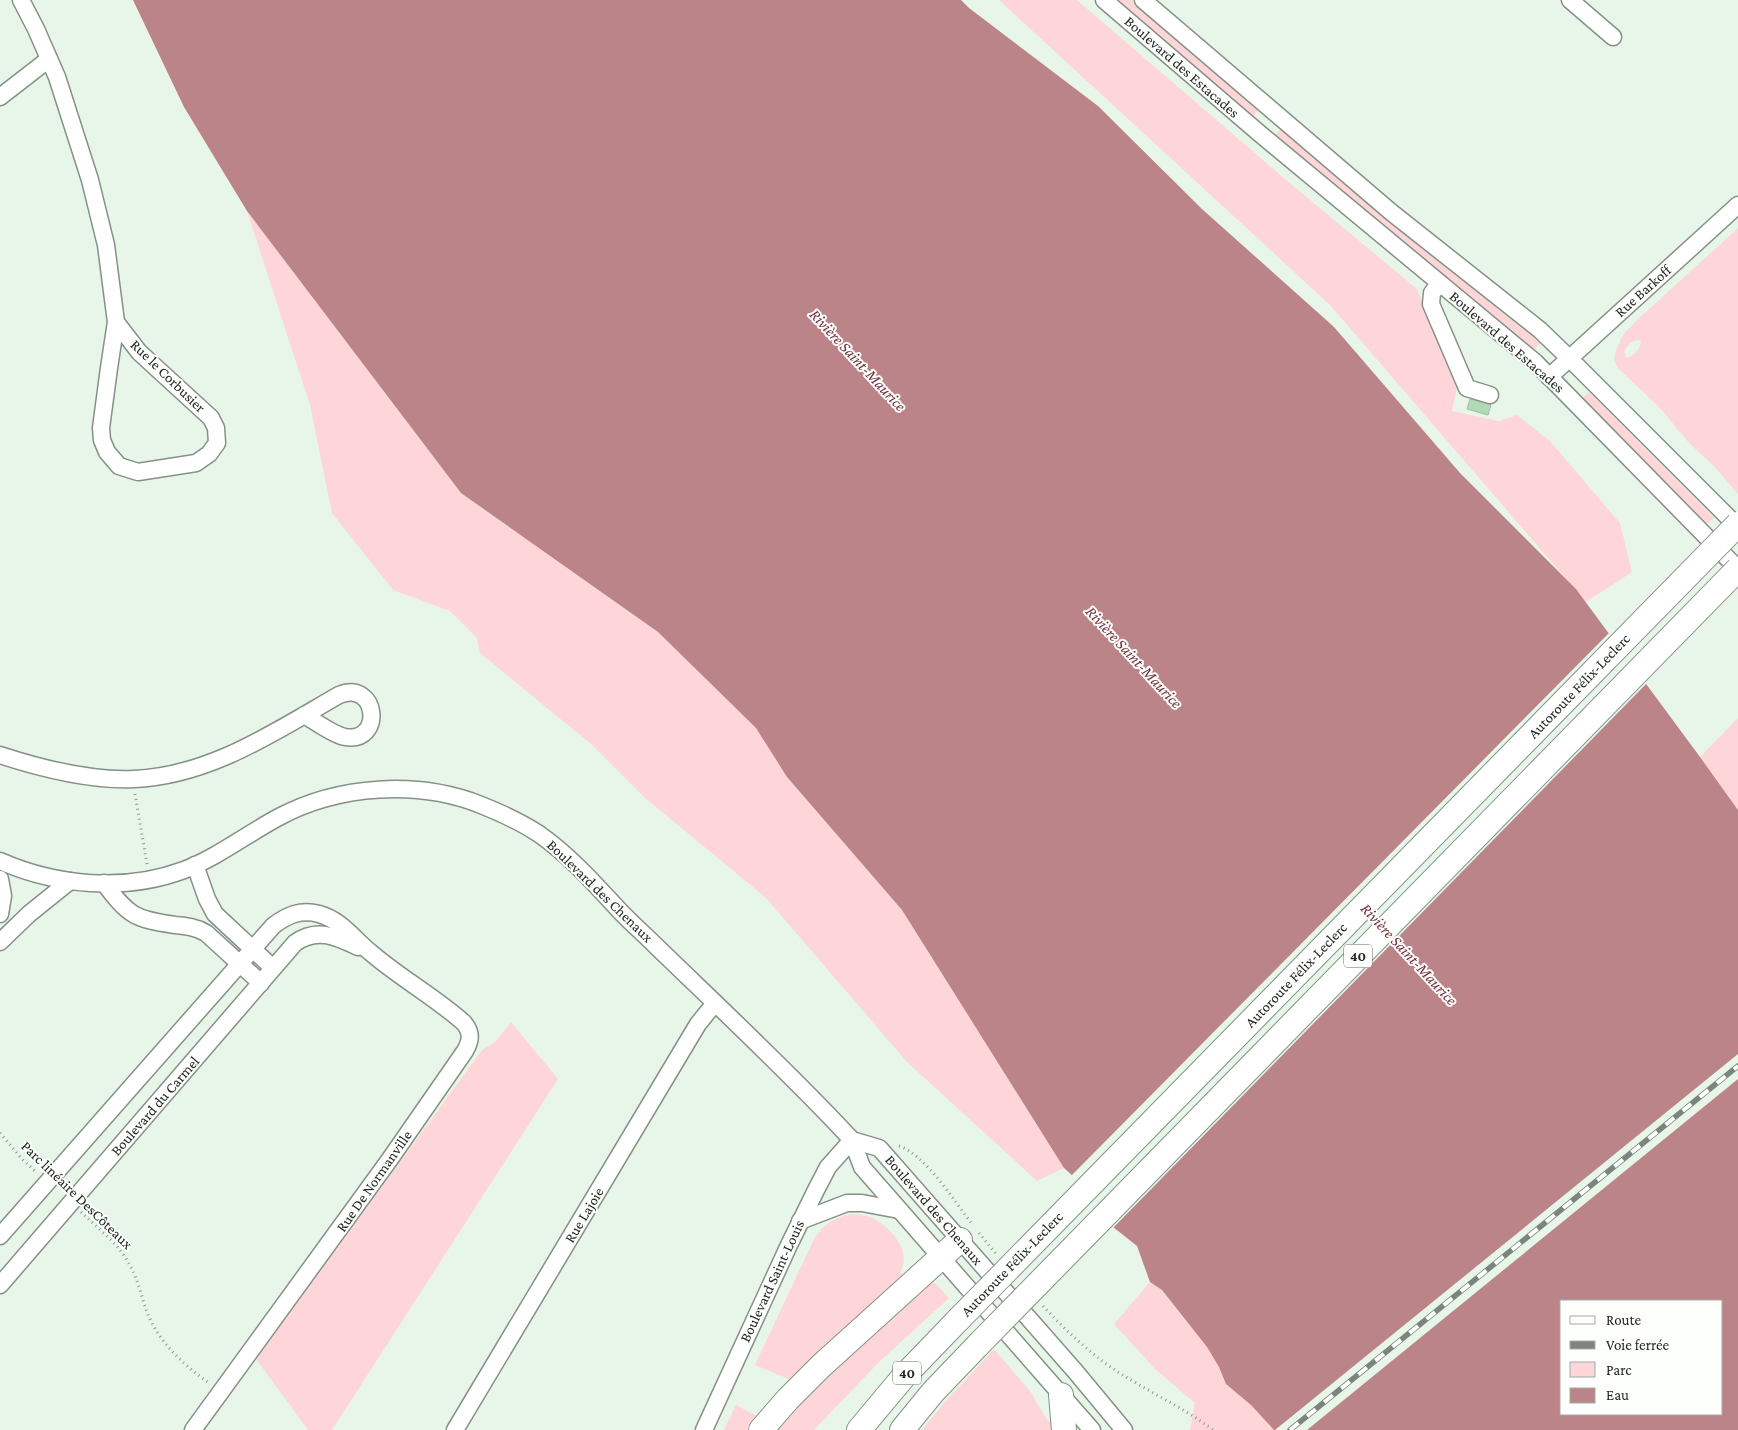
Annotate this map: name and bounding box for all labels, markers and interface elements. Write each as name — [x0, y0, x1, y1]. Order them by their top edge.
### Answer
street label: Boulevard des Estacades — [1122, 13, 1242, 121]
street label: Rue Barkoff — [1612, 261, 1675, 320]
street label: Boulevard des Estacades — [1447, 288, 1567, 396]
water label: Rivière Saint-Maurice — [807, 306, 909, 414]
street label: Rue le Corbusier — [127, 336, 209, 416]
water label: Rivière Saint-Maurice — [1083, 603, 1185, 711]
street label: Autoroute Félix-Leclerc — [1525, 630, 1634, 742]
street label: Boulevard des Chenaux — [544, 837, 656, 945]
water label: Rivière Saint-Maurice — [1358, 900, 1460, 1008]
street label: Autoroute Félix-Leclerc — [1242, 919, 1351, 1031]
road number: 40 — [1344, 944, 1372, 968]
street label: Boulevard du Carmel — [108, 1053, 202, 1159]
street label: Rue De Normanville — [333, 1127, 415, 1235]
street label: Parc linéaire DesCôteaux — [18, 1138, 136, 1252]
street label: Boulevard des Chenaux — [882, 1152, 986, 1268]
street label: Rue Lajoie — [561, 1184, 608, 1246]
street label: Autoroute Félix-Leclerc — [958, 1208, 1067, 1320]
street label: Boulevard Saint-Louis — [737, 1217, 807, 1344]
legend — [1560, 1300, 1723, 1415]
text: Route — [1606, 1312, 1641, 1328]
text: Voie ferrée — [1606, 1337, 1670, 1353]
road number: 40 — [893, 1362, 921, 1385]
text: Parc — [1606, 1362, 1632, 1378]
text: Eau — [1606, 1387, 1629, 1403]

